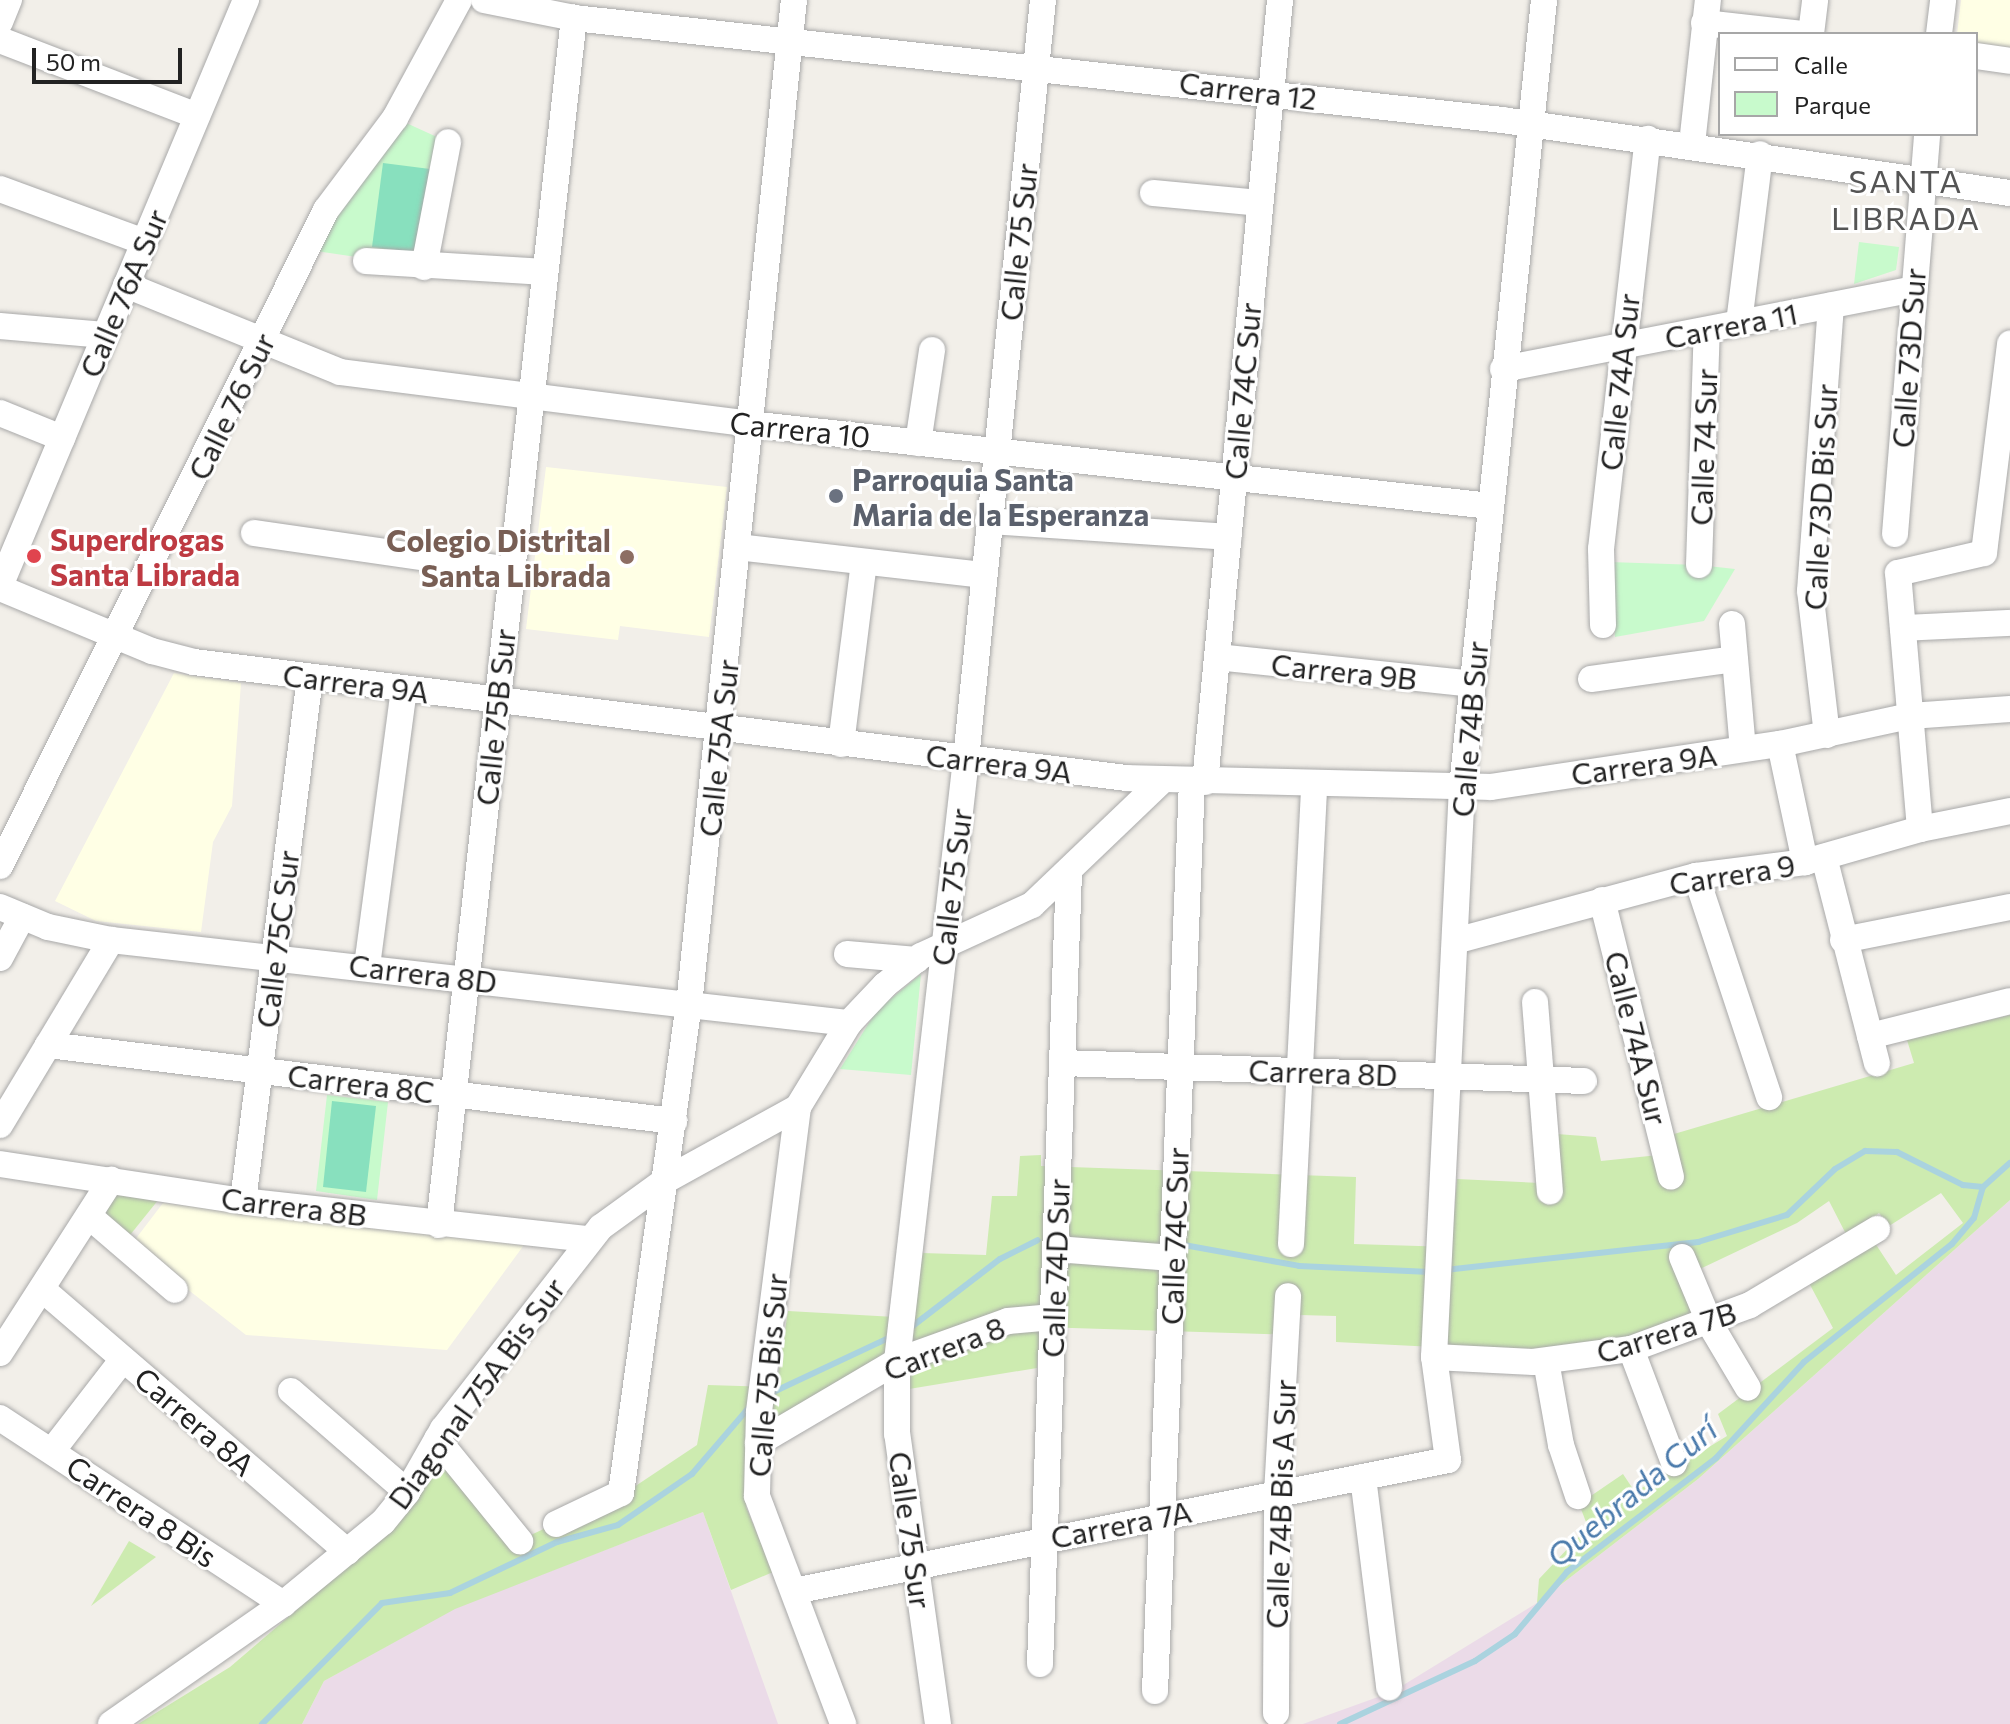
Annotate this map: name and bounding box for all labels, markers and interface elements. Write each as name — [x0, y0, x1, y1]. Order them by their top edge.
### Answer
scale bar — [36, 32, 186, 82]
legend — [1718, 32, 1978, 136]
text: 50 m — [46, 47, 101, 76]
text: Calle — [1794, 50, 1848, 79]
street label: Carrera 12 — [1177, 64, 1319, 116]
text: Parque — [1794, 90, 1871, 119]
street label: Calle 75 Sur — [992, 161, 1044, 323]
district label: SANTA LIBRADA — [1831, 162, 1981, 237]
street label: Calle 76A Sur — [71, 204, 175, 382]
street label: Calle 73D Sur — [1884, 267, 1932, 449]
street label: Calle 74A Sur — [1592, 292, 1646, 472]
street label: Carrera 11 — [1662, 295, 1800, 355]
street label: Calle 74C Sur — [1216, 301, 1268, 481]
street label: Calle 76 Sur — [180, 327, 282, 485]
street label: Calle 74 Sur — [1682, 368, 1724, 526]
street label: Calle 73D Bis Sur — [1796, 383, 1844, 611]
street label: Carrera 10 — [728, 404, 872, 454]
place label: Parroquia Santa Maria de la Esperanza — [852, 461, 1149, 532]
marker: Parroquia Santa Maria de la Esperanza — [827, 487, 845, 505]
place label: Superdrogas Santa Librada — [50, 521, 240, 592]
place label: Colegio Distrital Santa Librada — [386, 522, 611, 592]
marker: Superdrogas Santa Librada — [25, 547, 43, 565]
marker: Colegio Distrital Santa Librada — [618, 548, 636, 566]
street label: Calle 75B Sur — [468, 627, 522, 807]
street label: Calle 74B Sur — [1443, 639, 1495, 819]
street label: Carrera 9B — [1269, 645, 1419, 697]
street label: Carrera 9A — [281, 656, 431, 710]
street label: Calle 75A Sur — [691, 658, 745, 838]
street label: Carrera 9A — [924, 736, 1074, 790]
street label: Carrera 9A — [1569, 736, 1719, 792]
street label: Calle 75 Sur — [923, 806, 979, 968]
street label: Carrera 9 — [1667, 846, 1797, 902]
street label: Calle 75C Sur — [248, 848, 306, 1030]
street label: Carrera 8D — [347, 946, 499, 1000]
street label: Calle 74A Sur — [1598, 947, 1676, 1129]
street label: Carrera 8D — [1248, 1051, 1398, 1093]
street label: Carrera 8C — [286, 1056, 436, 1110]
street label: Calle 74C Sur — [1153, 1147, 1195, 1325]
street label: Calle 74D Sur — [1034, 1178, 1076, 1358]
street label: Carrera 8B — [219, 1179, 369, 1233]
street label: Diagonal 75A Bis Sur — [380, 1270, 572, 1516]
street label: Calle 75 Bis Sur — [740, 1272, 794, 1478]
street label: Carrera 7B — [1592, 1294, 1740, 1370]
street label: Carrera 8 — [878, 1308, 1010, 1388]
street label: Carrera 8A — [128, 1359, 262, 1483]
street label: Calle 74B Bis A Sur — [1258, 1379, 1302, 1629]
water label: Quebrada Curí — [1538, 1409, 1724, 1575]
street label: Carrera 8 Bis — [60, 1448, 224, 1574]
street label: Calle 75 Sur — [882, 1449, 940, 1611]
street label: Carrera 7A — [1048, 1493, 1194, 1555]

